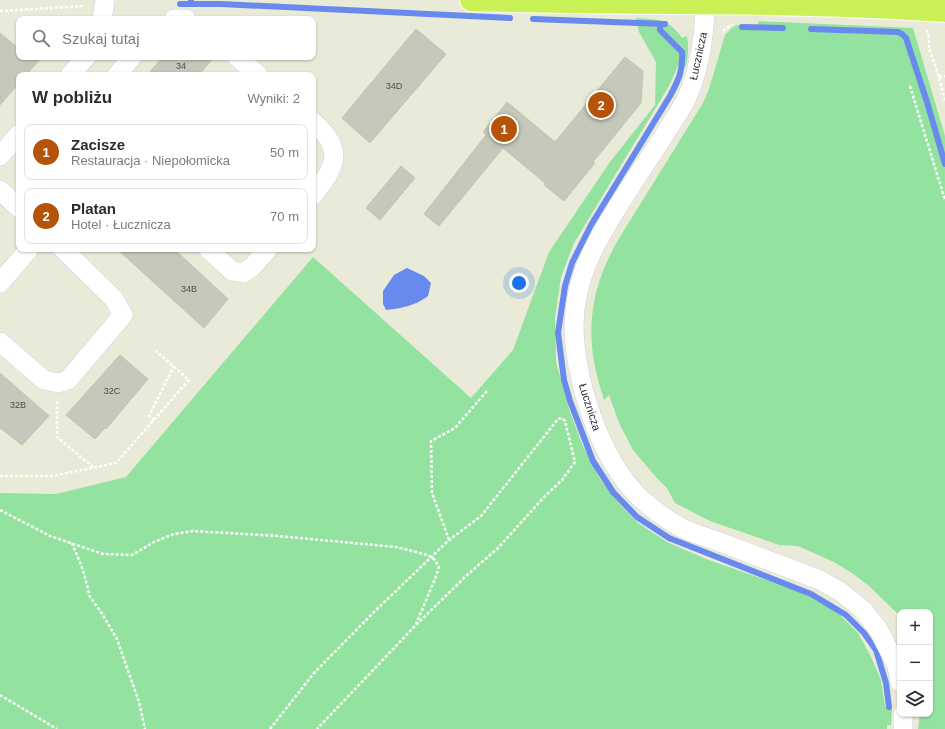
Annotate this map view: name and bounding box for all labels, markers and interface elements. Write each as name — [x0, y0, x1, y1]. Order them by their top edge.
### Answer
search box — [16, 16, 316, 60]
icon: search — [30, 27, 52, 49]
text: Szukaj tutaj — [62, 30, 140, 47]
street label: Łucznicza — [687, 30, 709, 81]
house number: 34 — [176, 61, 186, 71]
house number: 34D — [386, 81, 403, 91]
text: W pobliżu — [32, 88, 112, 107]
pin: 2 — [588, 90, 614, 120]
text: Wyniki: 2 — [247, 91, 300, 106]
pin: 1 — [491, 114, 517, 144]
text: Zacisze — [71, 136, 125, 153]
text: 1 — [42, 145, 50, 160]
text: 50 m — [270, 145, 299, 160]
text: Restauracja · Niepołomicka — [71, 153, 230, 168]
text: Platan — [71, 200, 116, 217]
text: 2 — [42, 209, 50, 224]
text: 70 m — [270, 209, 299, 224]
text: Hotel · Łucznicza — [71, 217, 171, 232]
your location — [509, 273, 529, 293]
house number: 34B — [181, 284, 197, 294]
street label: Łucznicza — [577, 382, 604, 433]
house number: 32C — [104, 386, 121, 396]
house number: 32B — [10, 400, 26, 410]
map controls — [897, 609, 933, 717]
button: + — [897, 609, 933, 645]
button: − — [897, 645, 933, 681]
button: layers — [897, 681, 933, 717]

